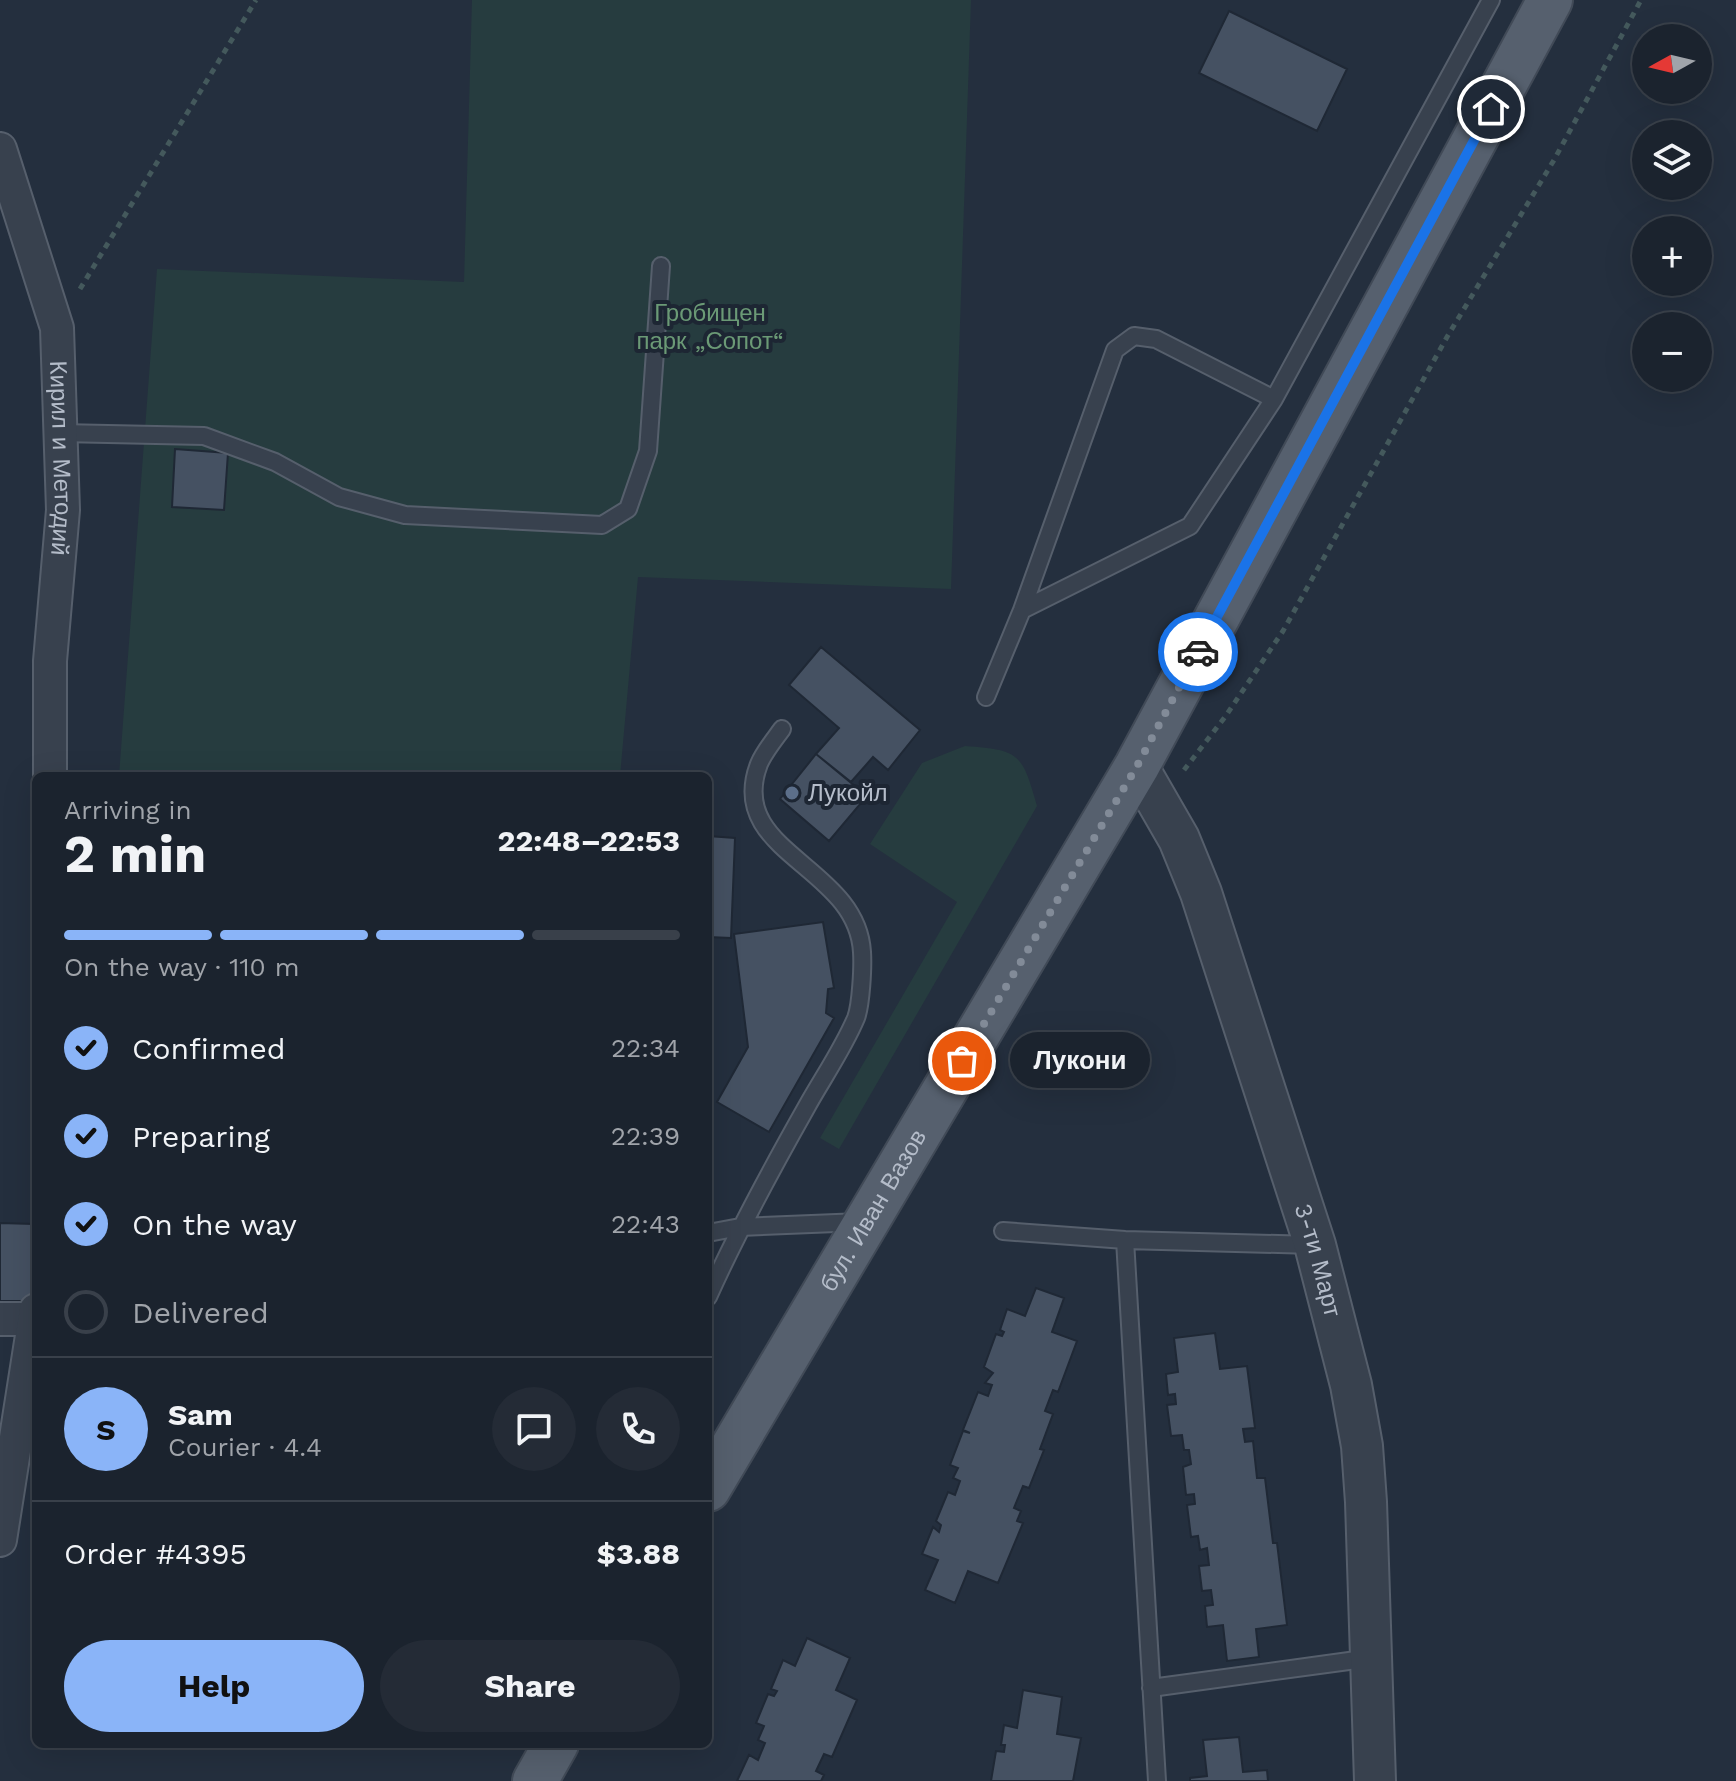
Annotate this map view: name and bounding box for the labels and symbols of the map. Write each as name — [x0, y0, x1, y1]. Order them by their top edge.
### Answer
north arrow — [1632, 24, 1712, 104]
pin — [1457, 75, 1525, 143]
park label: Гробищен парк „Сопот“ — [636, 299, 784, 355]
street label: Кирил и Методий — [44, 360, 77, 557]
courier — [1158, 612, 1238, 692]
place label: Лукойл — [808, 779, 888, 807]
marker: Лукойл — [783, 784, 801, 802]
pin — [928, 1027, 996, 1095]
callout: Лукони — [1010, 1033, 1150, 1089]
street label: бул. Иван Вазов — [814, 1124, 932, 1297]
street label: 3-ти Март — [1289, 1200, 1347, 1320]

